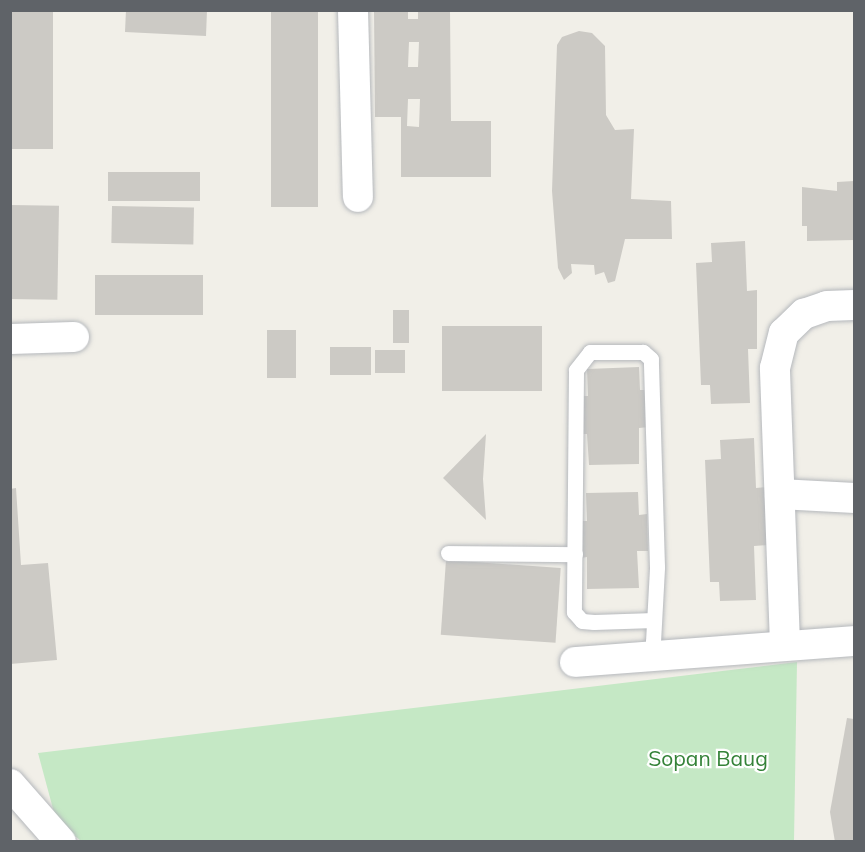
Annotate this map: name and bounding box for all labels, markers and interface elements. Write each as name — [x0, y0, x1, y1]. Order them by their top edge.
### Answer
park label: Sopan Baug — [648, 745, 768, 771]

